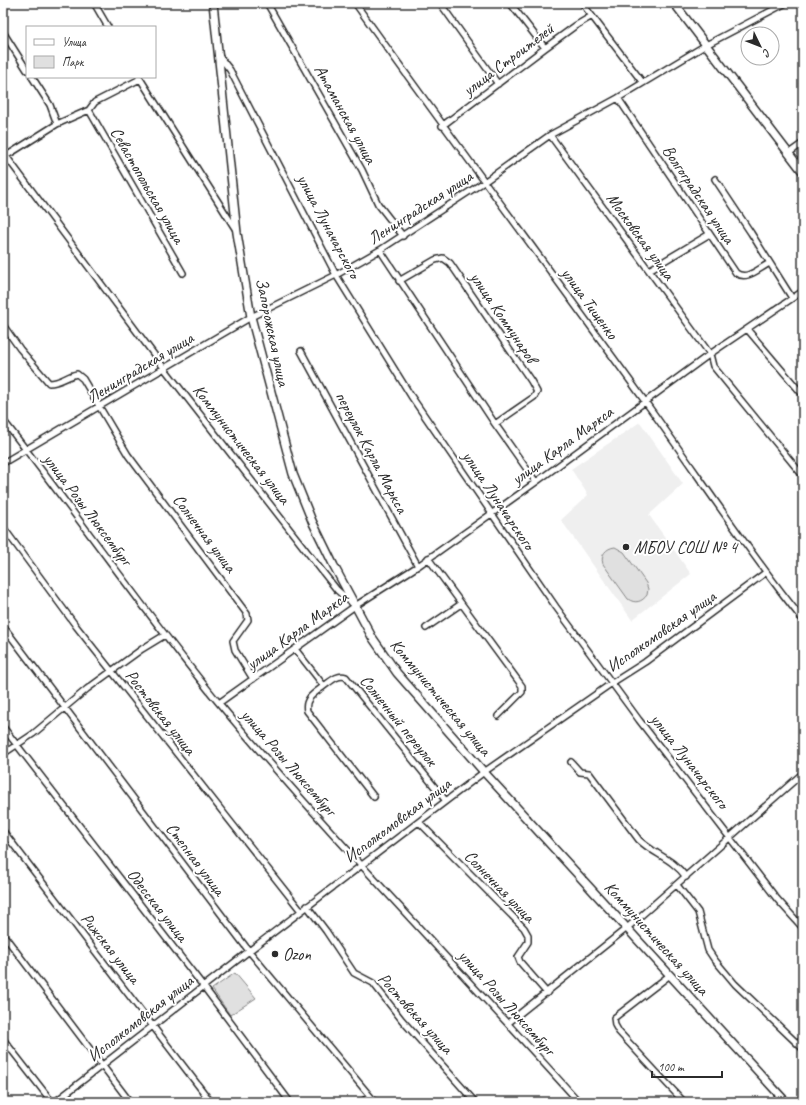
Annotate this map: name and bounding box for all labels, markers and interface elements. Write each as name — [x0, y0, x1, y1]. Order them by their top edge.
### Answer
street label: улица Строителей — [458, 18, 559, 101]
legend — [26, 26, 156, 78]
north arrow — [740, 26, 780, 66]
text: Улица — [62, 34, 87, 50]
text: С — [759, 46, 774, 61]
text: Парк — [62, 54, 85, 70]
street label: Атаманская улица — [310, 61, 382, 169]
street label: Севастопольская улица — [106, 123, 190, 249]
street label: Волгоградская улица — [658, 141, 740, 249]
street label: Ленинградская улица — [364, 165, 477, 249]
street label: улица Луначарского — [292, 170, 366, 284]
street label: Московская улица — [602, 188, 680, 285]
street label: улица Тищенко — [556, 263, 623, 344]
street label: улица Коммунаров — [465, 267, 544, 370]
street label: Запорожская улица — [251, 276, 294, 389]
street label: Ленинградская улица — [83, 327, 198, 407]
street label: Коммунистическая улица — [188, 380, 296, 510]
street label: переулок Карла Маркса — [331, 388, 413, 518]
street label: улица Карла Маркса — [507, 401, 619, 490]
street label: улица Луначарского — [457, 446, 541, 556]
street label: улица Розы Люксембург — [38, 448, 138, 571]
street label: Солнечная улица — [168, 490, 242, 578]
place label: МБОУ СОШ № 4 — [634, 537, 739, 558]
marker: МБОУ СОШ № 4 — [621, 542, 631, 552]
street label: Исполкомовская улица — [603, 585, 721, 677]
street label: улица Карла Маркса — [242, 586, 354, 675]
street label: Коммунистическая улица — [386, 635, 497, 761]
street label: Ростовская улица — [121, 665, 201, 760]
street label: Солнечный переулок — [355, 670, 443, 772]
street label: улица Розы Люксембург — [236, 704, 342, 822]
street label: улица Луначарского — [645, 709, 735, 815]
street label: Исполкомовская улица — [340, 773, 456, 868]
street label: Степная улица — [161, 819, 231, 902]
street label: Солнечная улица — [460, 846, 540, 928]
street label: Одесская улица — [122, 864, 194, 948]
street label: Коммунистическая улица — [600, 877, 714, 1001]
street label: Рижская улица — [76, 909, 146, 990]
place label: Ozon — [283, 944, 311, 965]
street label: улица Розы Люксембург — [453, 945, 561, 1061]
marker: Ozon — [270, 949, 280, 959]
street label: Ростовская улица — [374, 968, 459, 1060]
street label: Исполкомовская улица — [83, 970, 198, 1066]
scale bar — [652, 1053, 722, 1079]
text: 100 m — [658, 1059, 685, 1075]

